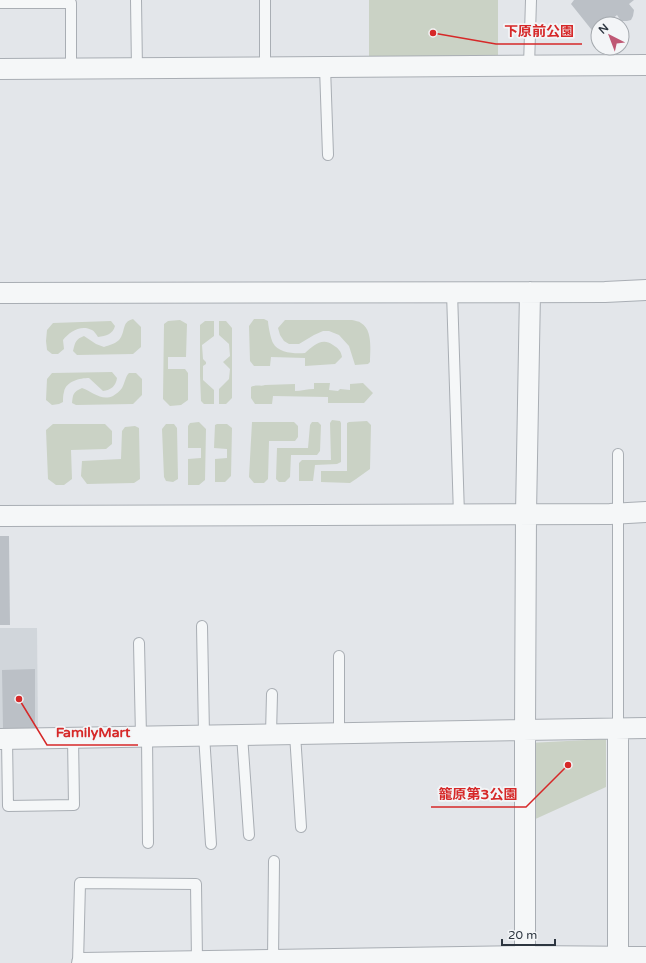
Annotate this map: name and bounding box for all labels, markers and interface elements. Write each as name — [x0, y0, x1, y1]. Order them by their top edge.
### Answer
north arrow — [590, 16, 630, 56]
callout: 下原前公園 — [496, 18, 582, 44]
text: N — [596, 21, 611, 37]
text: 下原前公園 — [504, 23, 574, 40]
callout: FamilyMart — [47, 719, 138, 745]
text: FamilyMart — [56, 724, 131, 741]
callout: 籠原第3公園 — [431, 781, 526, 807]
text: 籠原第3公園 — [439, 786, 517, 803]
scale bar — [502, 921, 555, 947]
text: 20 m — [508, 928, 537, 942]

